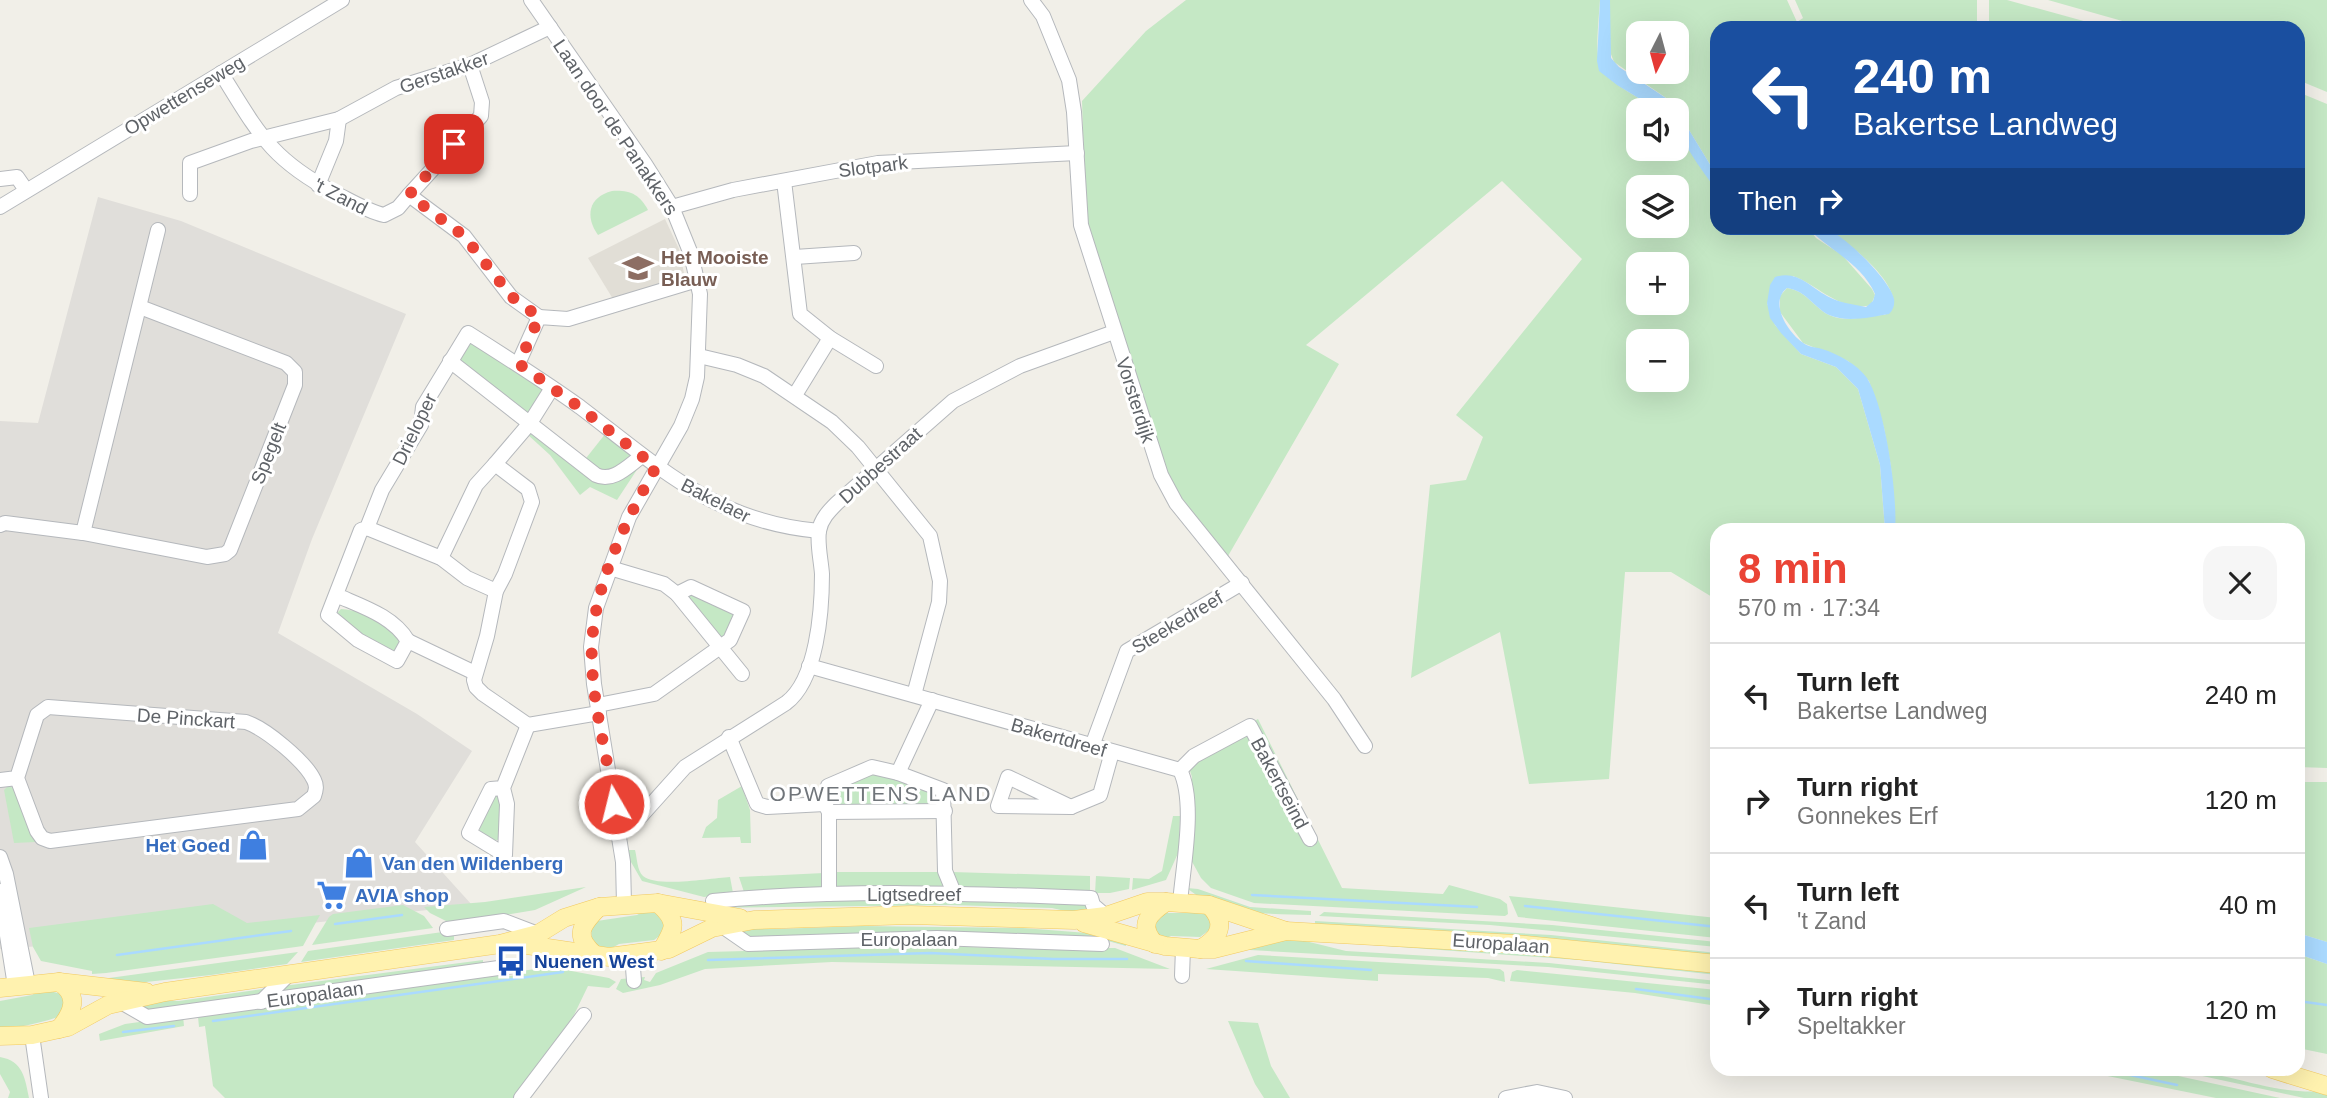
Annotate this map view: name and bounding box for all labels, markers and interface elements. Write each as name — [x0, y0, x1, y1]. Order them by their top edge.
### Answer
north arrow — [1626, 21, 1689, 84]
map controls — [1626, 21, 1689, 392]
street label: Laan door de Panakkers — [549, 36, 682, 219]
street label: Gerstakker — [397, 47, 492, 98]
icon: left — [1738, 49, 1829, 140]
text: 240 m — [1853, 49, 1992, 103]
street label: Opwettenseweg — [120, 51, 248, 140]
button: sound — [1626, 98, 1689, 161]
text: Bakertse Landweg — [1853, 106, 2118, 142]
pin — [424, 114, 484, 174]
icon: arrive — [435, 125, 473, 163]
street label: Slotpark — [837, 152, 909, 181]
street label: 't Zand — [310, 174, 371, 219]
button: layers — [1626, 175, 1689, 238]
icon: right — [1811, 182, 1849, 220]
text: Then — [1738, 186, 1797, 216]
place label: Het Mooiste Blauw — [661, 247, 769, 290]
school or university icon: Het Mooiste Blauw — [621, 251, 655, 285]
button: + — [1626, 252, 1689, 315]
button: − — [1626, 329, 1689, 392]
street label: Vorsterdijk — [1112, 355, 1159, 446]
street label: Drieloper — [388, 389, 441, 468]
street label: Spegelt — [247, 419, 291, 487]
street label: Dubbestraat — [835, 422, 926, 508]
street label: Bakelaer — [678, 474, 755, 527]
text: 8 min — [1738, 545, 1848, 592]
button: close — [2203, 546, 2277, 620]
street label: Steekedreef — [1128, 587, 1227, 658]
text: 570 m · 17:34 — [1738, 595, 1880, 621]
text: Turn left — [1797, 667, 1899, 697]
icon: left — [1738, 677, 1776, 715]
text: 240 m — [2205, 680, 2277, 710]
text: Bakertse Landweg — [1797, 698, 1988, 724]
street label: De Pinckart — [136, 705, 236, 732]
street label: Bakertdreef — [1009, 714, 1110, 761]
street label: Bakertseind — [1247, 734, 1312, 832]
position arrow — [577, 767, 651, 841]
text: Turn right — [1797, 772, 1918, 802]
district label: OPWETTENS LAND — [770, 782, 992, 805]
icon: right — [1738, 782, 1776, 820]
text: 120 m — [2205, 785, 2277, 815]
text: Gonnekes Erf — [1797, 803, 1938, 829]
shop icon: Het Goed — [236, 828, 270, 862]
place label: Het Goed — [146, 835, 230, 856]
shop icon: Van den Wildenberg — [342, 846, 376, 880]
place label: Van den Wildenberg — [382, 853, 563, 874]
text: Turn left — [1797, 877, 1899, 907]
supermarket icon: AVIA shop — [315, 878, 349, 912]
street label: Ligtsedreef — [867, 884, 962, 905]
place label: AVIA shop — [355, 885, 449, 906]
icon: left — [1738, 887, 1776, 925]
text: 40 m — [2219, 890, 2277, 920]
text: 't Zand — [1797, 908, 1867, 934]
street label: Europalaan — [860, 929, 958, 950]
street label: Europalaan — [1452, 930, 1550, 957]
bus stop icon: Nuenen West — [494, 944, 528, 978]
place label: Nuenen West — [534, 951, 655, 972]
street label: Europalaan — [265, 977, 365, 1012]
text: Turn right — [1797, 982, 1918, 1012]
icon: right — [1738, 992, 1776, 1030]
text: 120 m — [2205, 995, 2277, 1025]
text: Speltakker — [1797, 1013, 1906, 1039]

